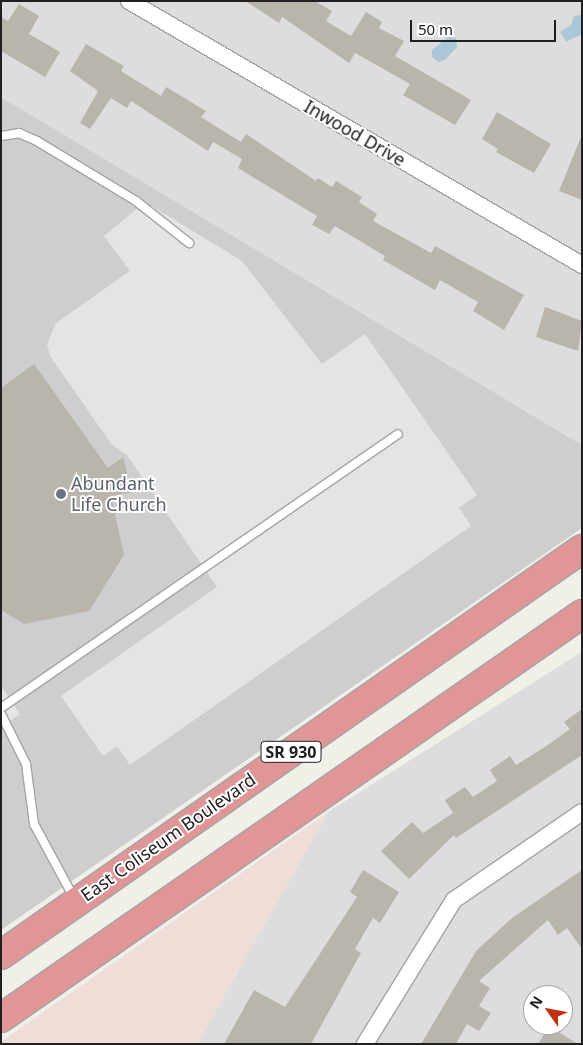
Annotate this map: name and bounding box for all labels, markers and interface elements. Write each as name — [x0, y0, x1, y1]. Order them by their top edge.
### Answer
scale bar — [413, 10, 559, 42]
text: 50 m — [418, 19, 453, 39]
street label: Inwood Drive — [300, 95, 410, 171]
place label: Abundant Life Church — [71, 473, 167, 516]
marker: Abundant Life Church — [55, 488, 67, 500]
road number: SR 930 — [260, 739, 322, 766]
street label: East Coliseum Boulevard — [76, 768, 260, 906]
north arrow — [523, 985, 573, 1035]
text: N — [525, 992, 547, 1012]

